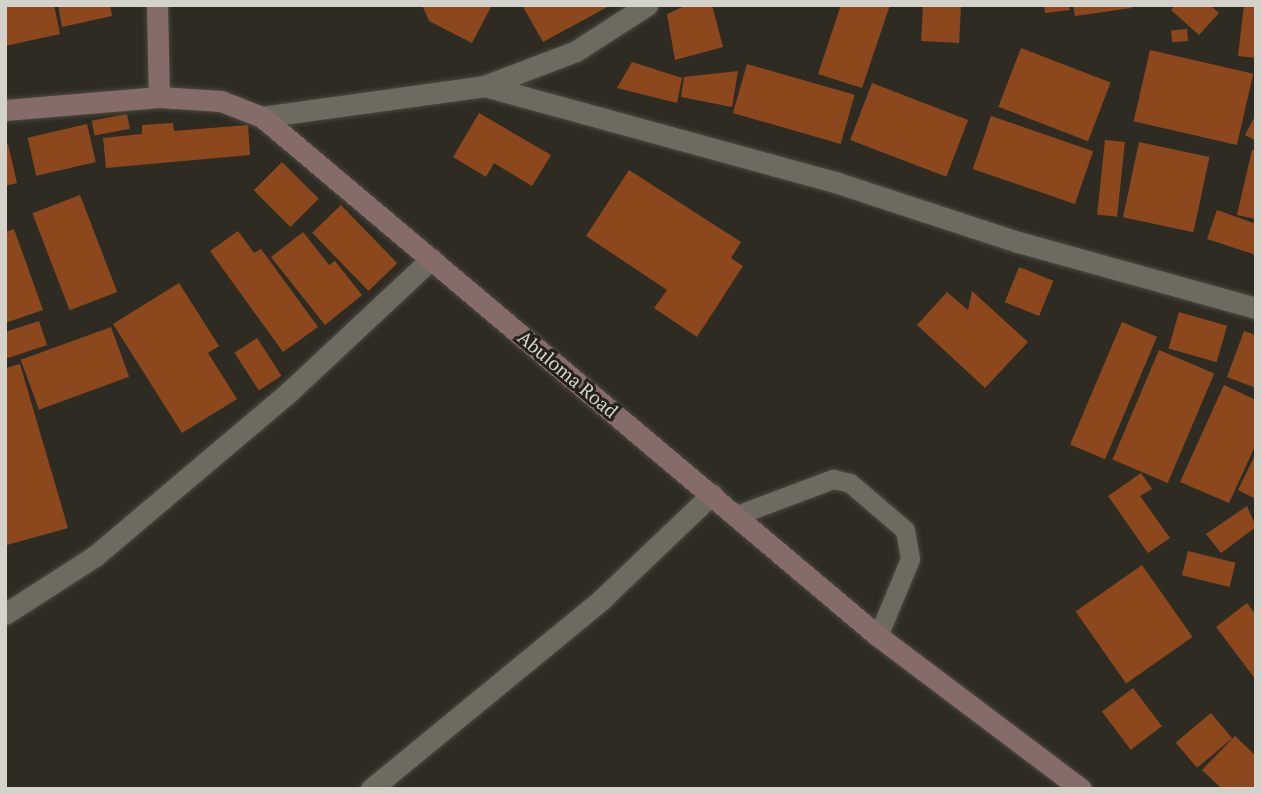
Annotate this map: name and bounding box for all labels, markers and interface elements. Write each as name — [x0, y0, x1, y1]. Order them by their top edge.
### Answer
street label: Abuloma Road — [513, 326, 623, 422]

